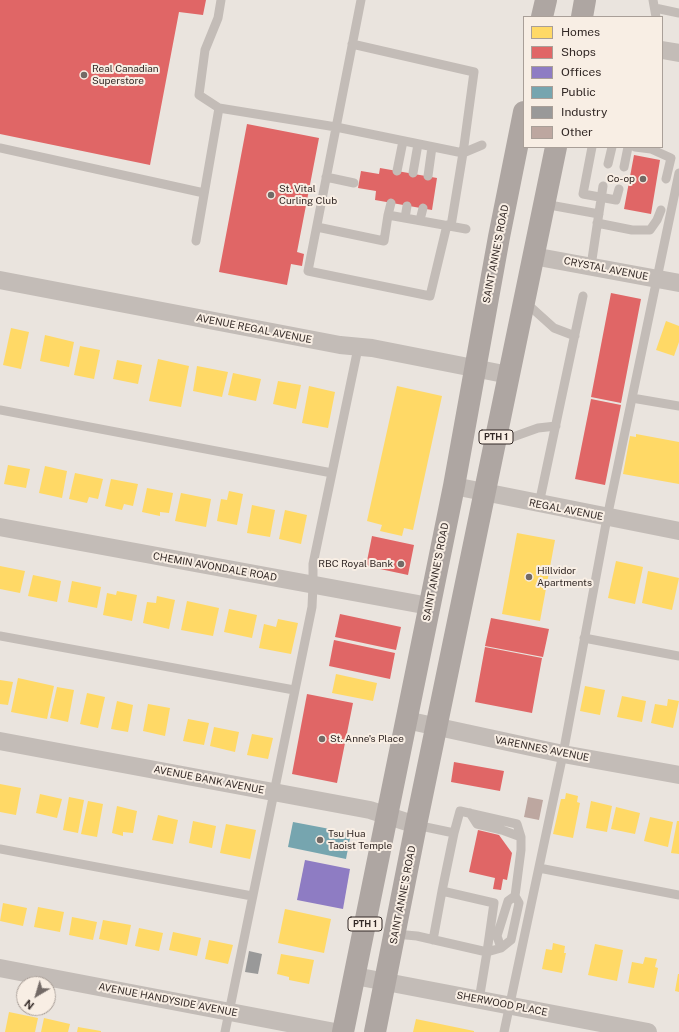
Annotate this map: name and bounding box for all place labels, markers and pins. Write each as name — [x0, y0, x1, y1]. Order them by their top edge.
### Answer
place label: Real Canadian Superstore — [92, 63, 159, 86]
marker: Real Canadian Superstore — [79, 70, 89, 80]
place label: Co-op — [607, 173, 635, 185]
marker: Co-op — [638, 174, 648, 184]
place label: St. Vital Curling Club — [279, 183, 337, 206]
marker: St. Vital Curling Club — [266, 190, 276, 200]
place label: RBC Royal Bank — [318, 558, 393, 570]
marker: RBC Royal Bank — [396, 559, 406, 569]
place label: Hillvidor Apartments — [537, 565, 592, 588]
marker: Hillvidor Apartments — [524, 572, 534, 582]
place label: St. Anne's Place — [330, 733, 404, 745]
marker: St. Anne's Place — [317, 734, 327, 744]
place label: Tsu Hua Taoist Temple — [328, 828, 392, 852]
marker: Tsu Hua Taoist Temple — [315, 835, 325, 845]

